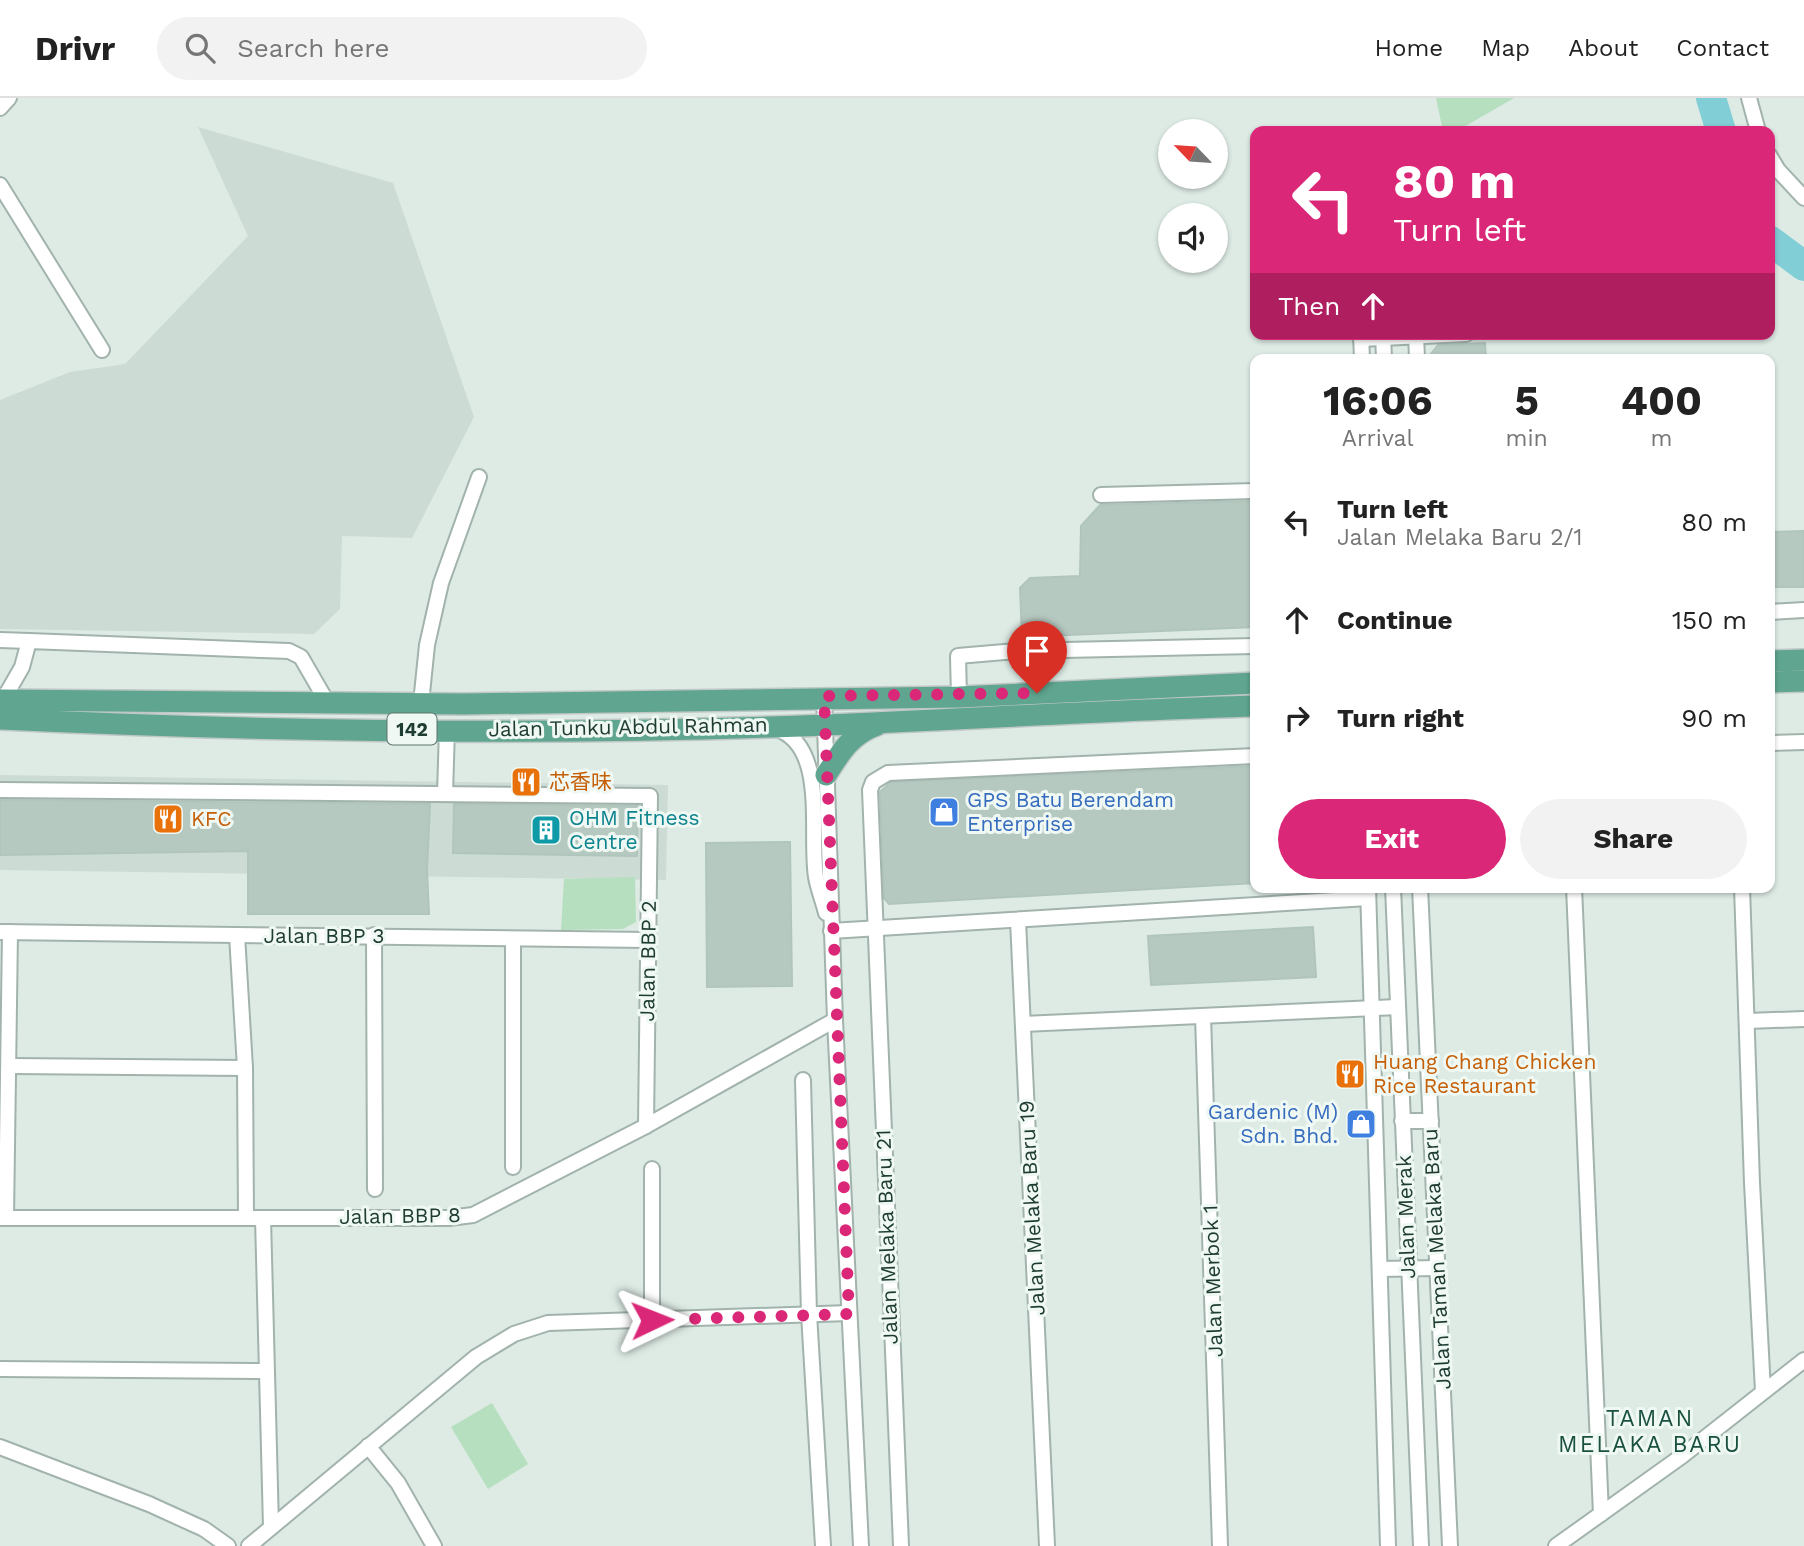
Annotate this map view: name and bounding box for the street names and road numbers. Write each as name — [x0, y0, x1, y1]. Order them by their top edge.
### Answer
street label: Jalan Tunku Abdul Rahman — [488, 712, 768, 741]
road number: 142 — [388, 714, 436, 744]
street label: Jalan BBP 2 — [634, 900, 661, 1022]
street label: Jalan BBP 3 — [263, 923, 385, 948]
street label: Jalan Melaka Baru 19 — [1013, 1100, 1050, 1316]
street label: Jalan Taman Melaka Baru — [1417, 1128, 1456, 1390]
street label: Jalan Melaka Baru 21 — [870, 1129, 903, 1345]
street label: Jalan Merak — [1391, 1155, 1420, 1279]
street label: Jalan BBP 8 — [339, 1202, 461, 1229]
street label: Jalan Merbok 1 — [1197, 1204, 1228, 1358]

